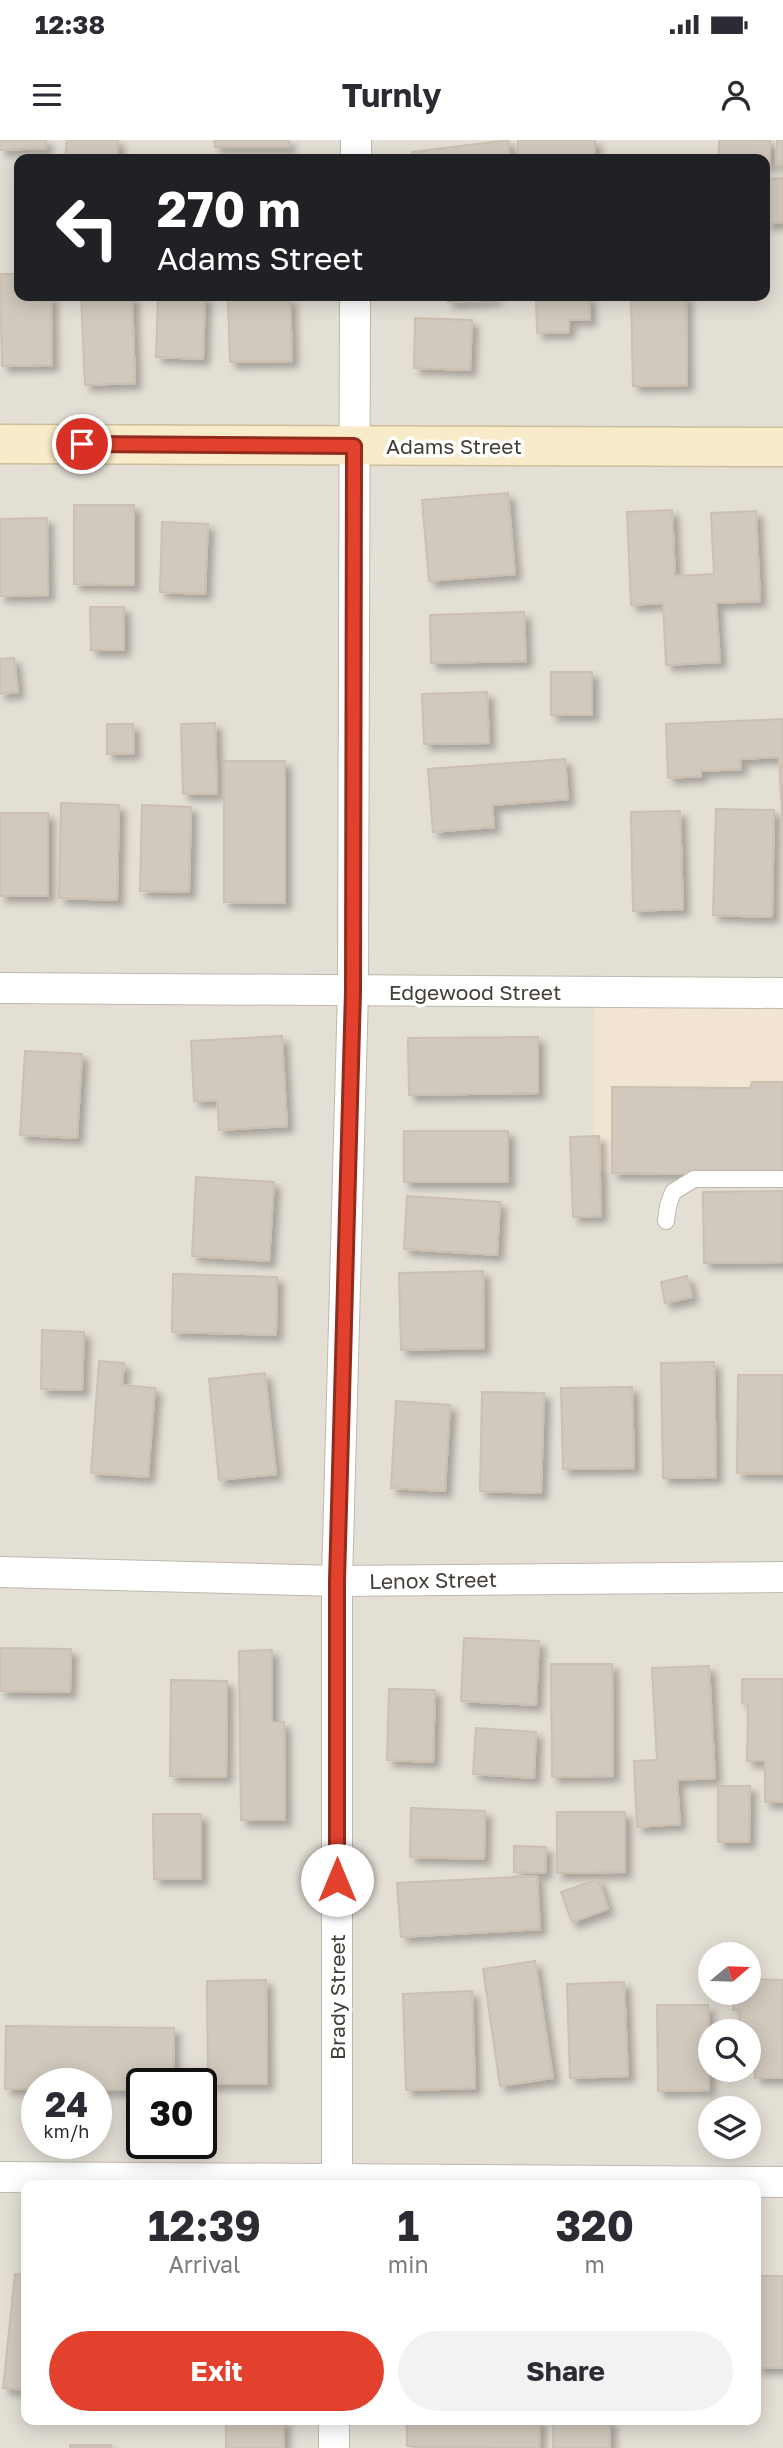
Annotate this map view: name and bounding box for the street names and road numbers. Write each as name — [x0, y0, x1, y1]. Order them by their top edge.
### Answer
street label: Adams Street — [386, 433, 522, 459]
street label: Edgewood Street — [389, 979, 561, 1005]
street label: Lenox Street — [369, 1566, 497, 1594]
street label: Brady Street — [324, 1934, 350, 2060]

